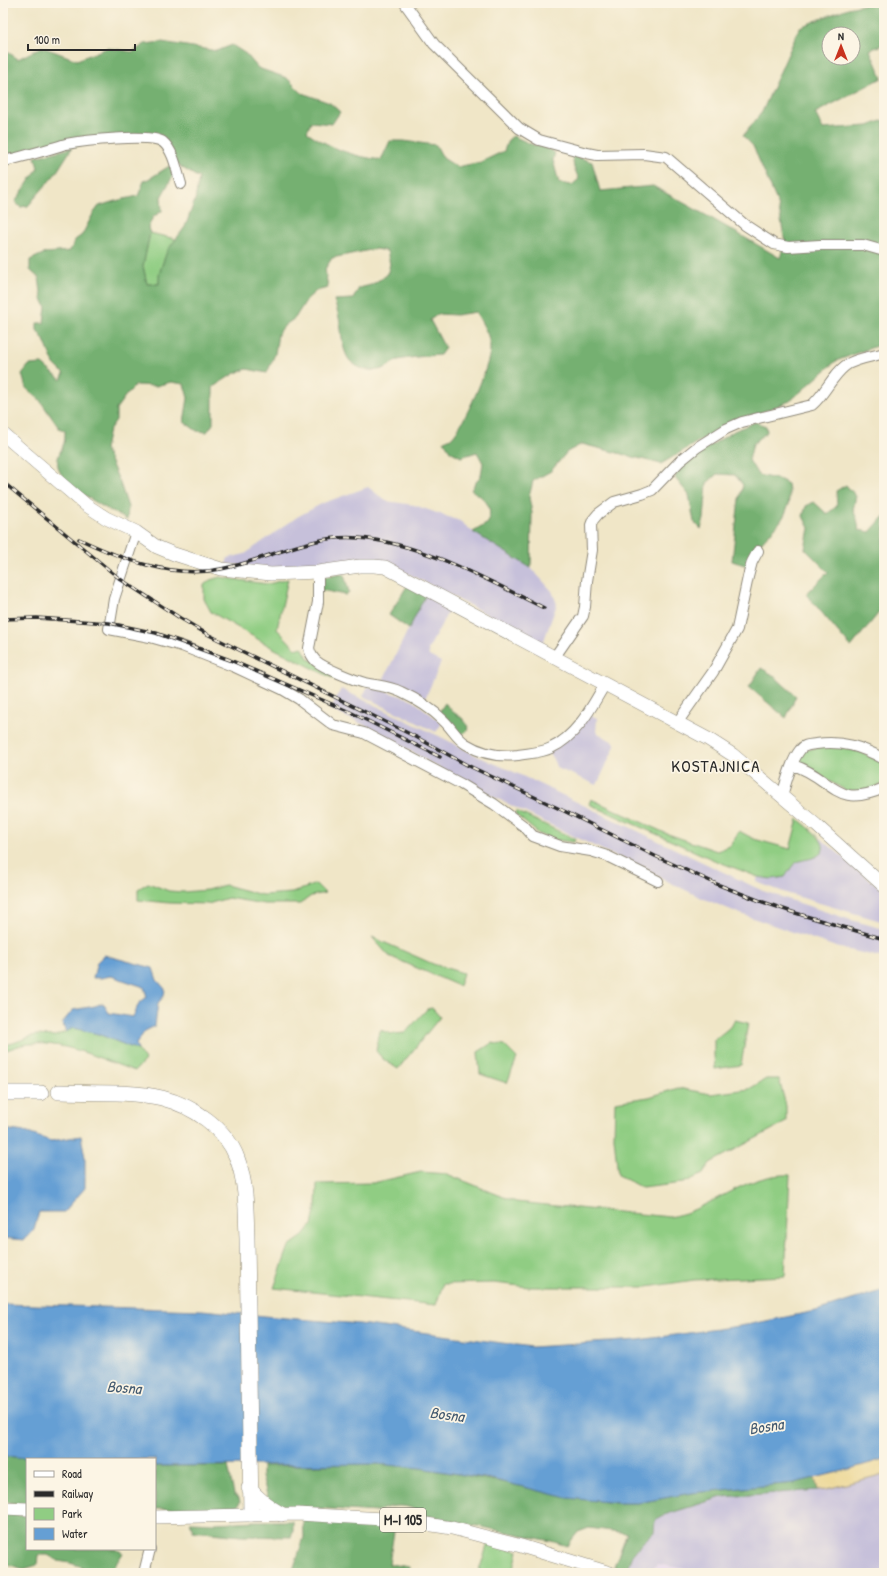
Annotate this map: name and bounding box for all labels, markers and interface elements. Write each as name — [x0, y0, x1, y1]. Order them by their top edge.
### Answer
scale bar — [28, 26, 135, 52]
north arrow — [821, 26, 861, 66]
text: N — [838, 29, 844, 43]
text: 100 m — [34, 31, 60, 48]
district label: KOSTAJNICA — [671, 754, 761, 777]
water label: Bosna — [106, 1375, 144, 1399]
water label: Bosna — [429, 1401, 467, 1427]
water label: Bosna — [747, 1412, 786, 1440]
legend — [26, 1458, 156, 1550]
text: Road — [62, 1465, 82, 1482]
text: Railway — [62, 1485, 93, 1502]
text: Park — [62, 1505, 82, 1522]
road number: M-I 105 — [380, 1508, 426, 1532]
text: Water — [62, 1525, 88, 1542]

